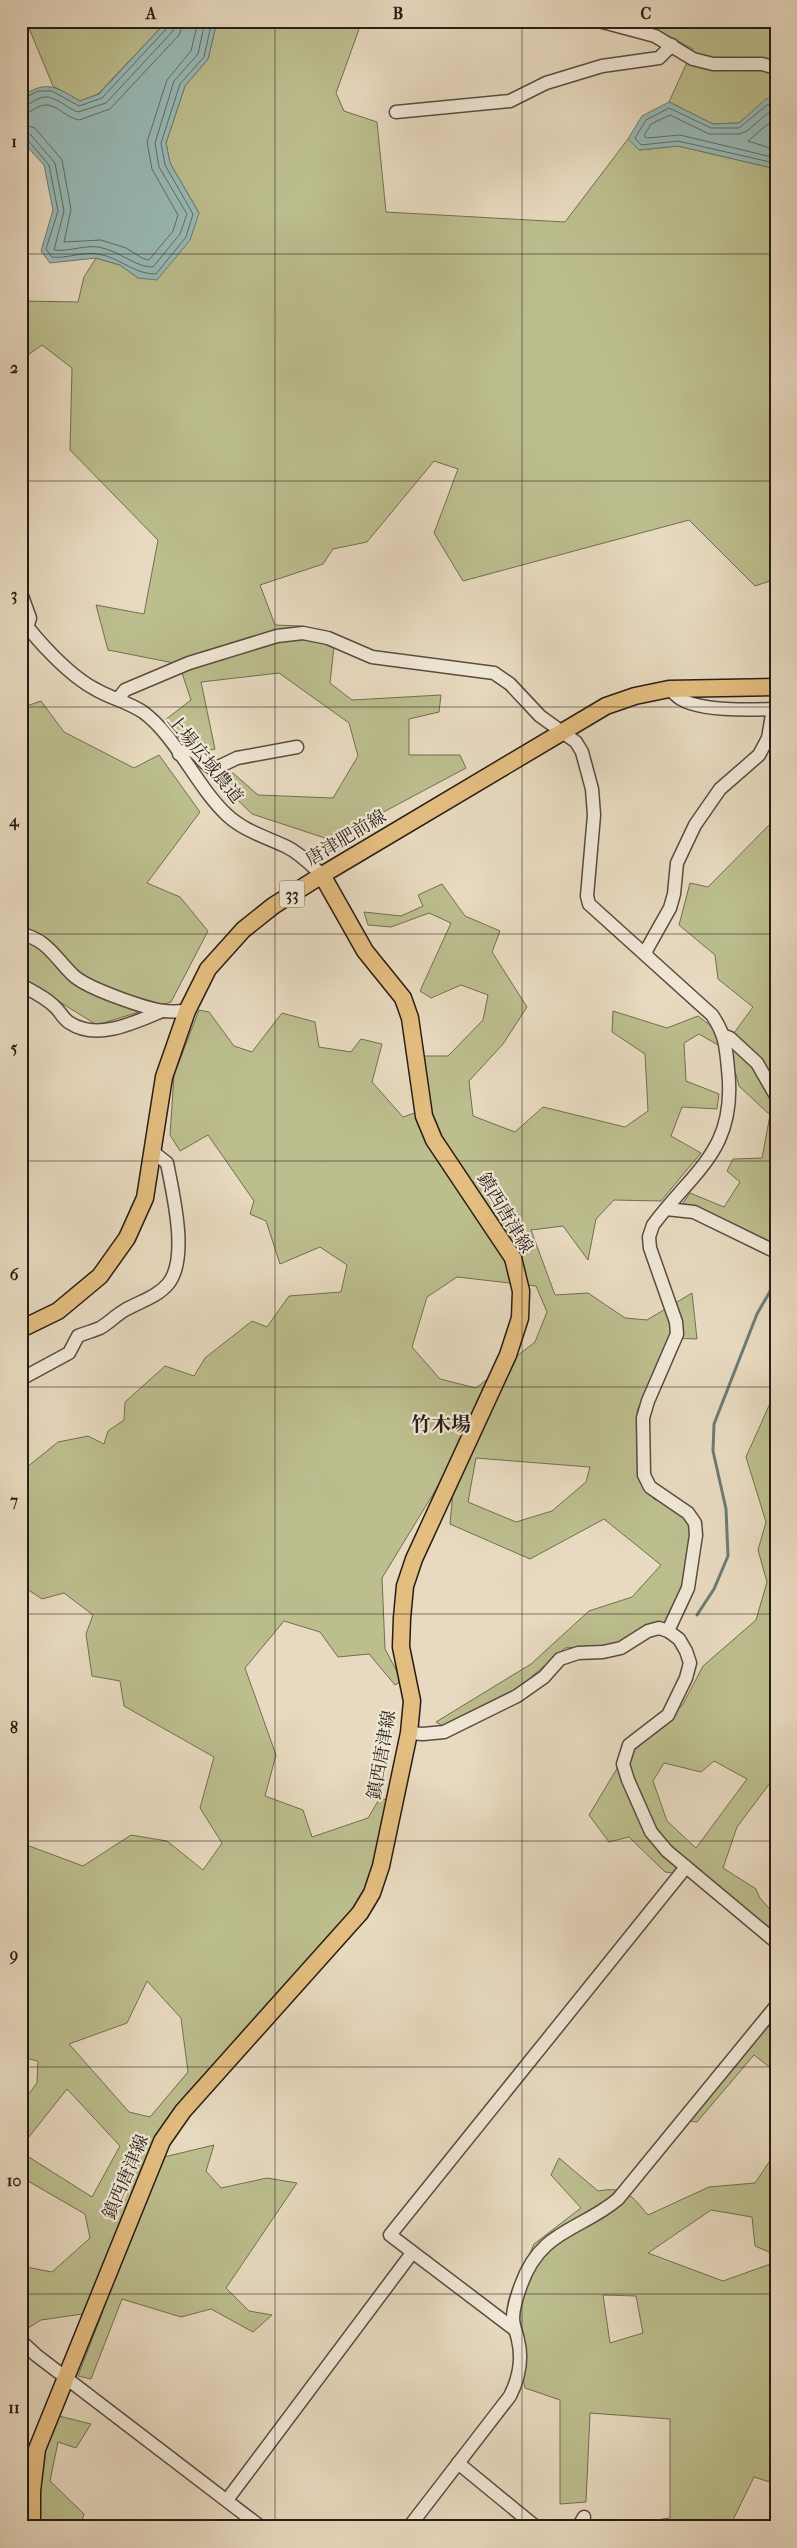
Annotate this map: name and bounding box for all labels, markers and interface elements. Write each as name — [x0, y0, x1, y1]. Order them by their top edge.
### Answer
text: A — [145, 4, 157, 23]
text: B — [393, 4, 403, 23]
text: C — [641, 4, 652, 23]
text: 1 — [11, 132, 17, 151]
text: 2 — [10, 358, 18, 377]
text: 3 — [11, 585, 17, 605]
street label: 上場広域農道 — [163, 710, 247, 808]
street label: 唐津肥前線 — [302, 806, 390, 870]
text: 4 — [8, 811, 20, 831]
road number: 33 — [280, 881, 304, 908]
text: 5 — [11, 1038, 18, 1057]
street label: 鎮西唐津線 — [473, 1169, 537, 1257]
text: 6 — [10, 1265, 19, 1284]
district label: 竹木場 — [411, 1413, 471, 1436]
text: 7 — [9, 1491, 18, 1510]
street label: 鎮西唐津線 — [364, 1709, 400, 1801]
text: 8 — [10, 1718, 18, 1737]
text: 9 — [9, 1945, 18, 1965]
street label: 鎮西唐津線 — [99, 2131, 153, 2223]
text: 10 — [7, 2171, 21, 2190]
text: 11 — [8, 2398, 20, 2417]

